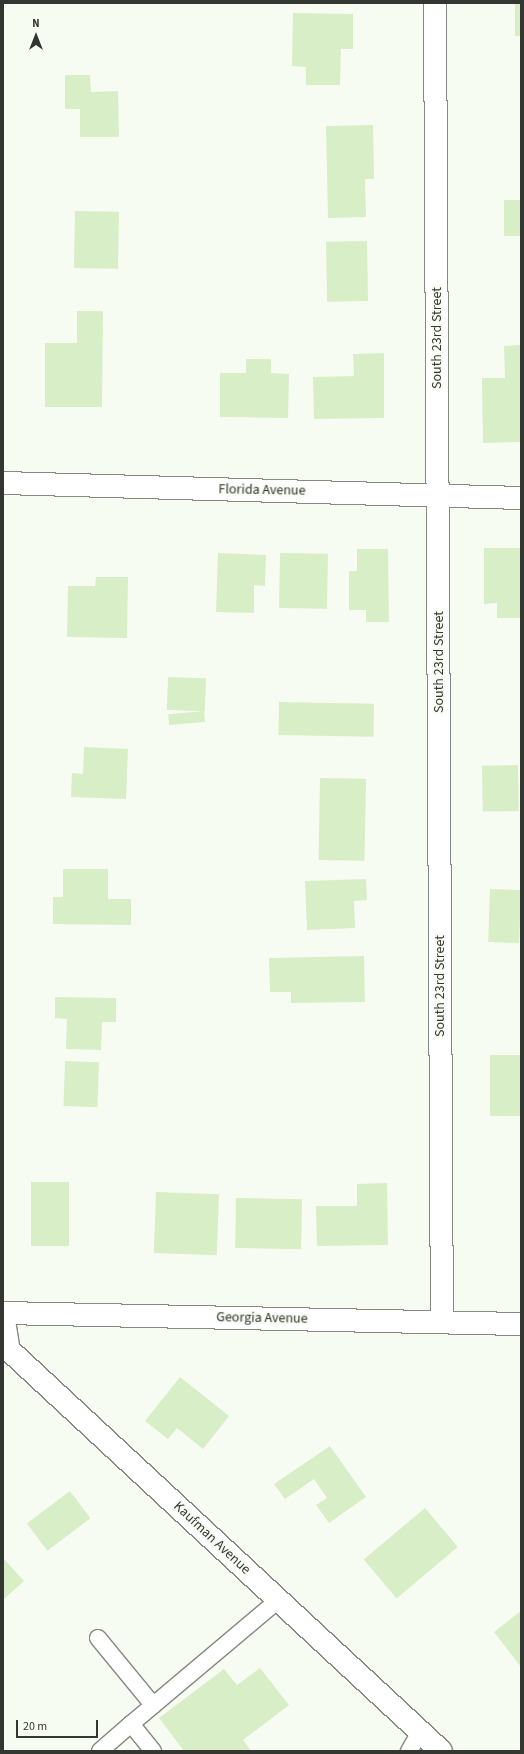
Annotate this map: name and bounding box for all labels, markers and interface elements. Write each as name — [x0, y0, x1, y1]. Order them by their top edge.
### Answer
north arrow — [16, 16, 56, 56]
text: N — [32, 16, 40, 31]
street label: South 23rd Street — [429, 287, 445, 389]
street label: Florida Avenue — [218, 481, 306, 499]
street label: South 23rd Street — [431, 611, 447, 713]
street label: South 23rd Street — [432, 935, 448, 1037]
street label: Georgia Avenue — [216, 1309, 308, 1327]
street label: Kaufman Avenue — [170, 1498, 254, 1578]
scale bar — [18, 1712, 100, 1738]
text: 20 m — [23, 1718, 47, 1735]

